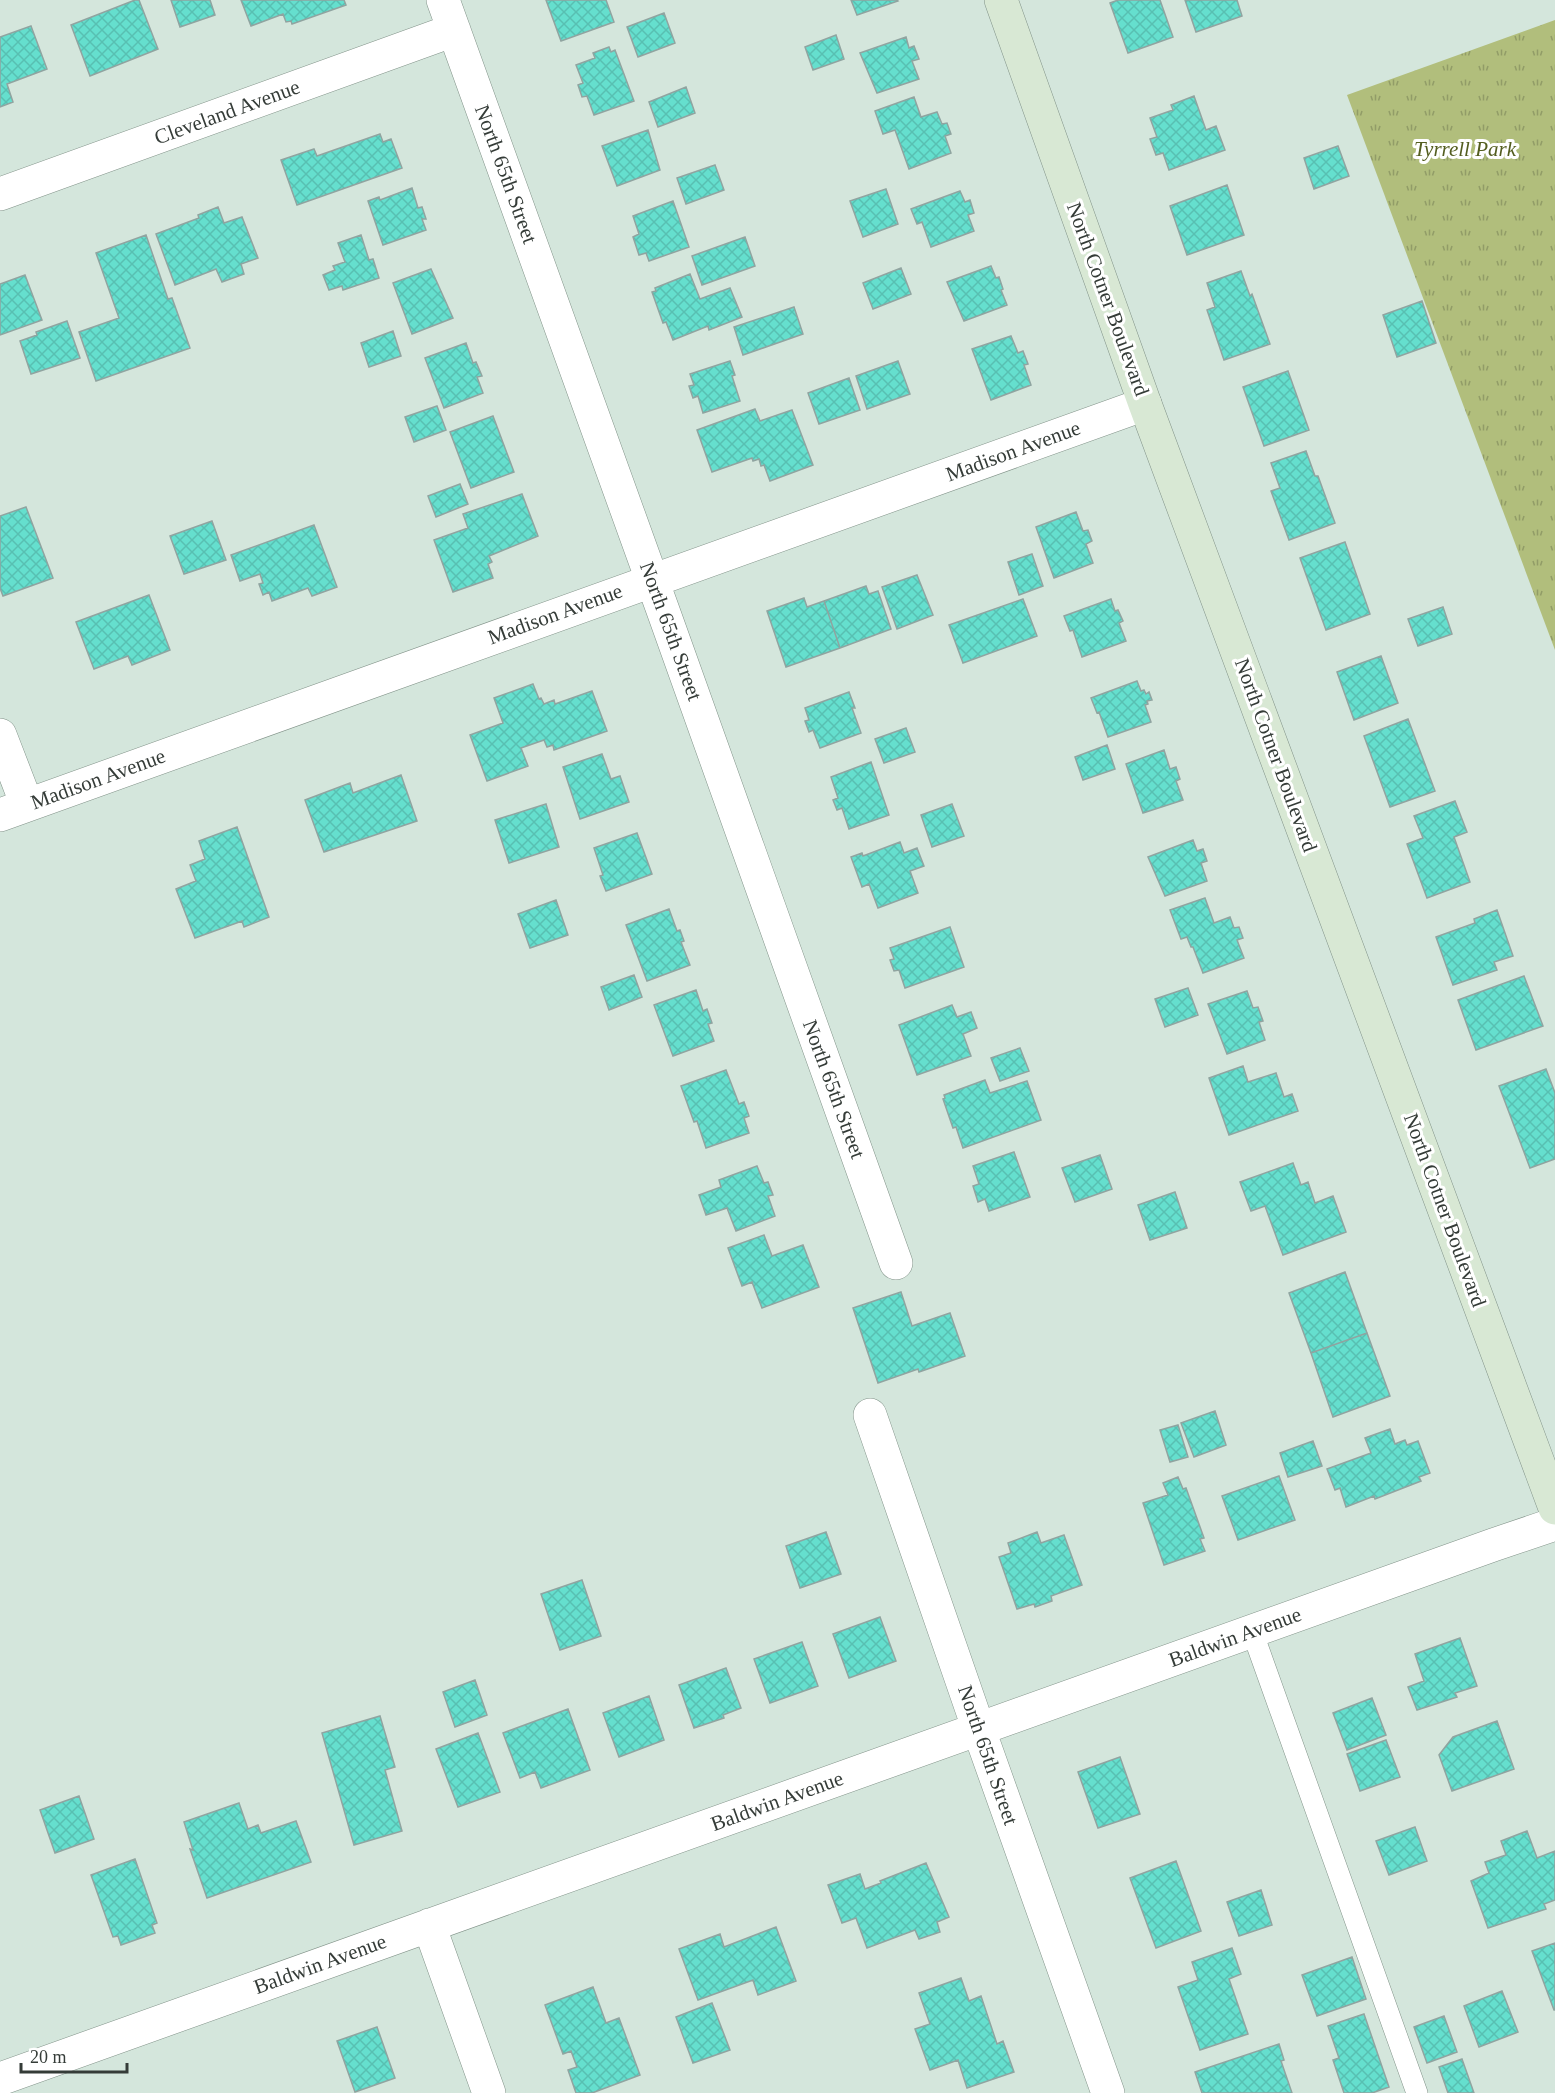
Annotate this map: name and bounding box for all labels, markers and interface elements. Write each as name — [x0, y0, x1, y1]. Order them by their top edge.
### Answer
street label: Cleveland Avenue — [151, 75, 303, 149]
street label: North 65th Street — [470, 101, 542, 247]
park label: Tyrrell Park — [1414, 137, 1517, 161]
street label: North Cotner Boulevard — [1062, 199, 1154, 399]
street label: Madison Avenue — [942, 416, 1084, 486]
street label: North 65th Street — [635, 558, 707, 704]
street label: Madison Avenue — [484, 579, 626, 649]
street label: North Cotner Boulevard — [1230, 655, 1322, 855]
street label: Madison Avenue — [27, 744, 169, 814]
street label: North 65th Street — [798, 1016, 870, 1162]
street label: North Cotner Boulevard — [1399, 1110, 1491, 1310]
street label: Baldwin Avenue — [1166, 1602, 1304, 1672]
street label: North 65th Street — [953, 1682, 1023, 1828]
street label: Baldwin Avenue — [708, 1766, 846, 1836]
street label: Baldwin Avenue — [251, 1929, 389, 1999]
scale bar — [21, 2036, 128, 2074]
text: 20 m — [30, 2047, 67, 2067]

